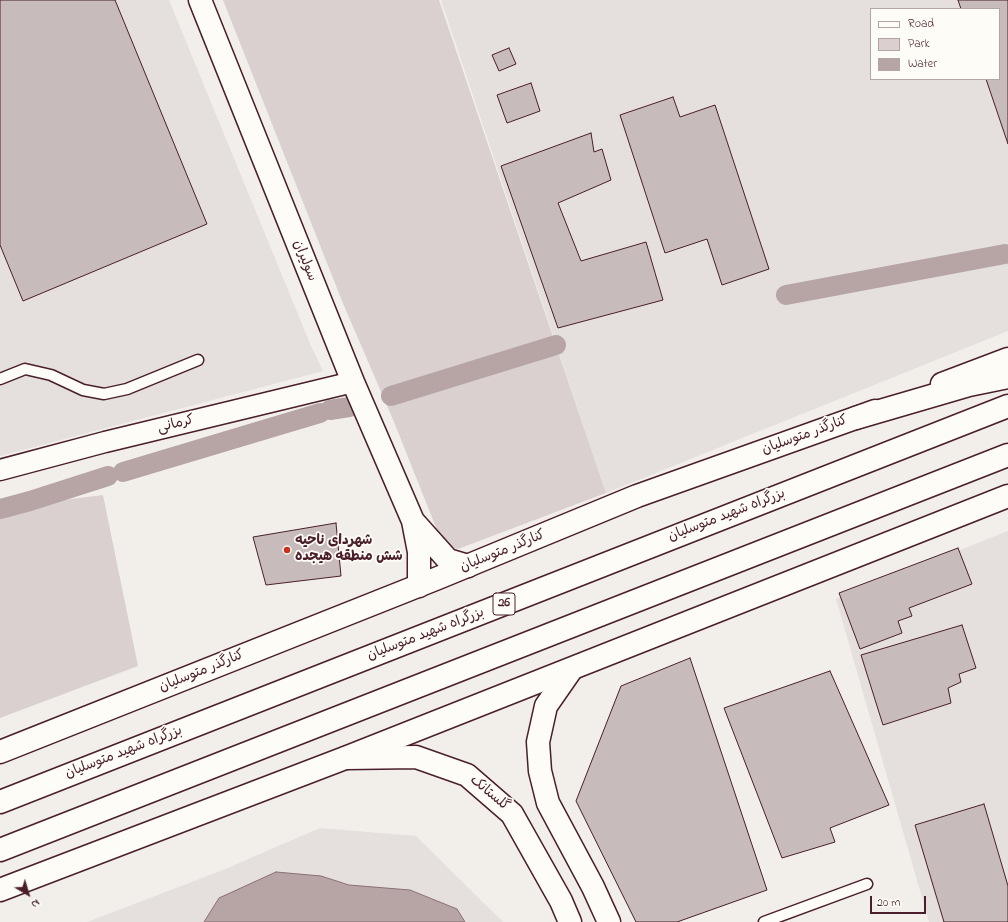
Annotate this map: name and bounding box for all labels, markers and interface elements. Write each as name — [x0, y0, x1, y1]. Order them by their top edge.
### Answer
legend — [870, 8, 1000, 80]
text: Road — [908, 15, 934, 33]
text: Park — [908, 35, 930, 53]
text: Water — [908, 55, 937, 73]
street label: سولیران — [288, 238, 320, 284]
street label: کرمانی — [156, 412, 196, 438]
street label: کنارگذر متوسلیان — [760, 413, 850, 459]
street label: بزرگراه شهید متوسلیان — [666, 486, 788, 546]
street label: کنارگذر متوسلیان — [458, 527, 548, 577]
place label: شهردای ناحیه شش منطقه هیجده — [295, 534, 403, 566]
marker: شهردای ناحیه شش منطقه هیجده — [282, 545, 292, 555]
road number: 26 — [493, 593, 515, 615]
street label: بزرگراه شهید متوسلیان — [365, 605, 487, 665]
street label: کنارگذر متوسلیان — [157, 647, 247, 697]
street label: بزرگراه شهید متوسلیان — [63, 723, 185, 783]
street label: گلستانک — [466, 773, 512, 815]
north arrow — [8, 874, 48, 914]
scale bar — [872, 888, 928, 914]
text: 20 m — [877, 894, 900, 912]
text: N — [28, 895, 43, 912]

